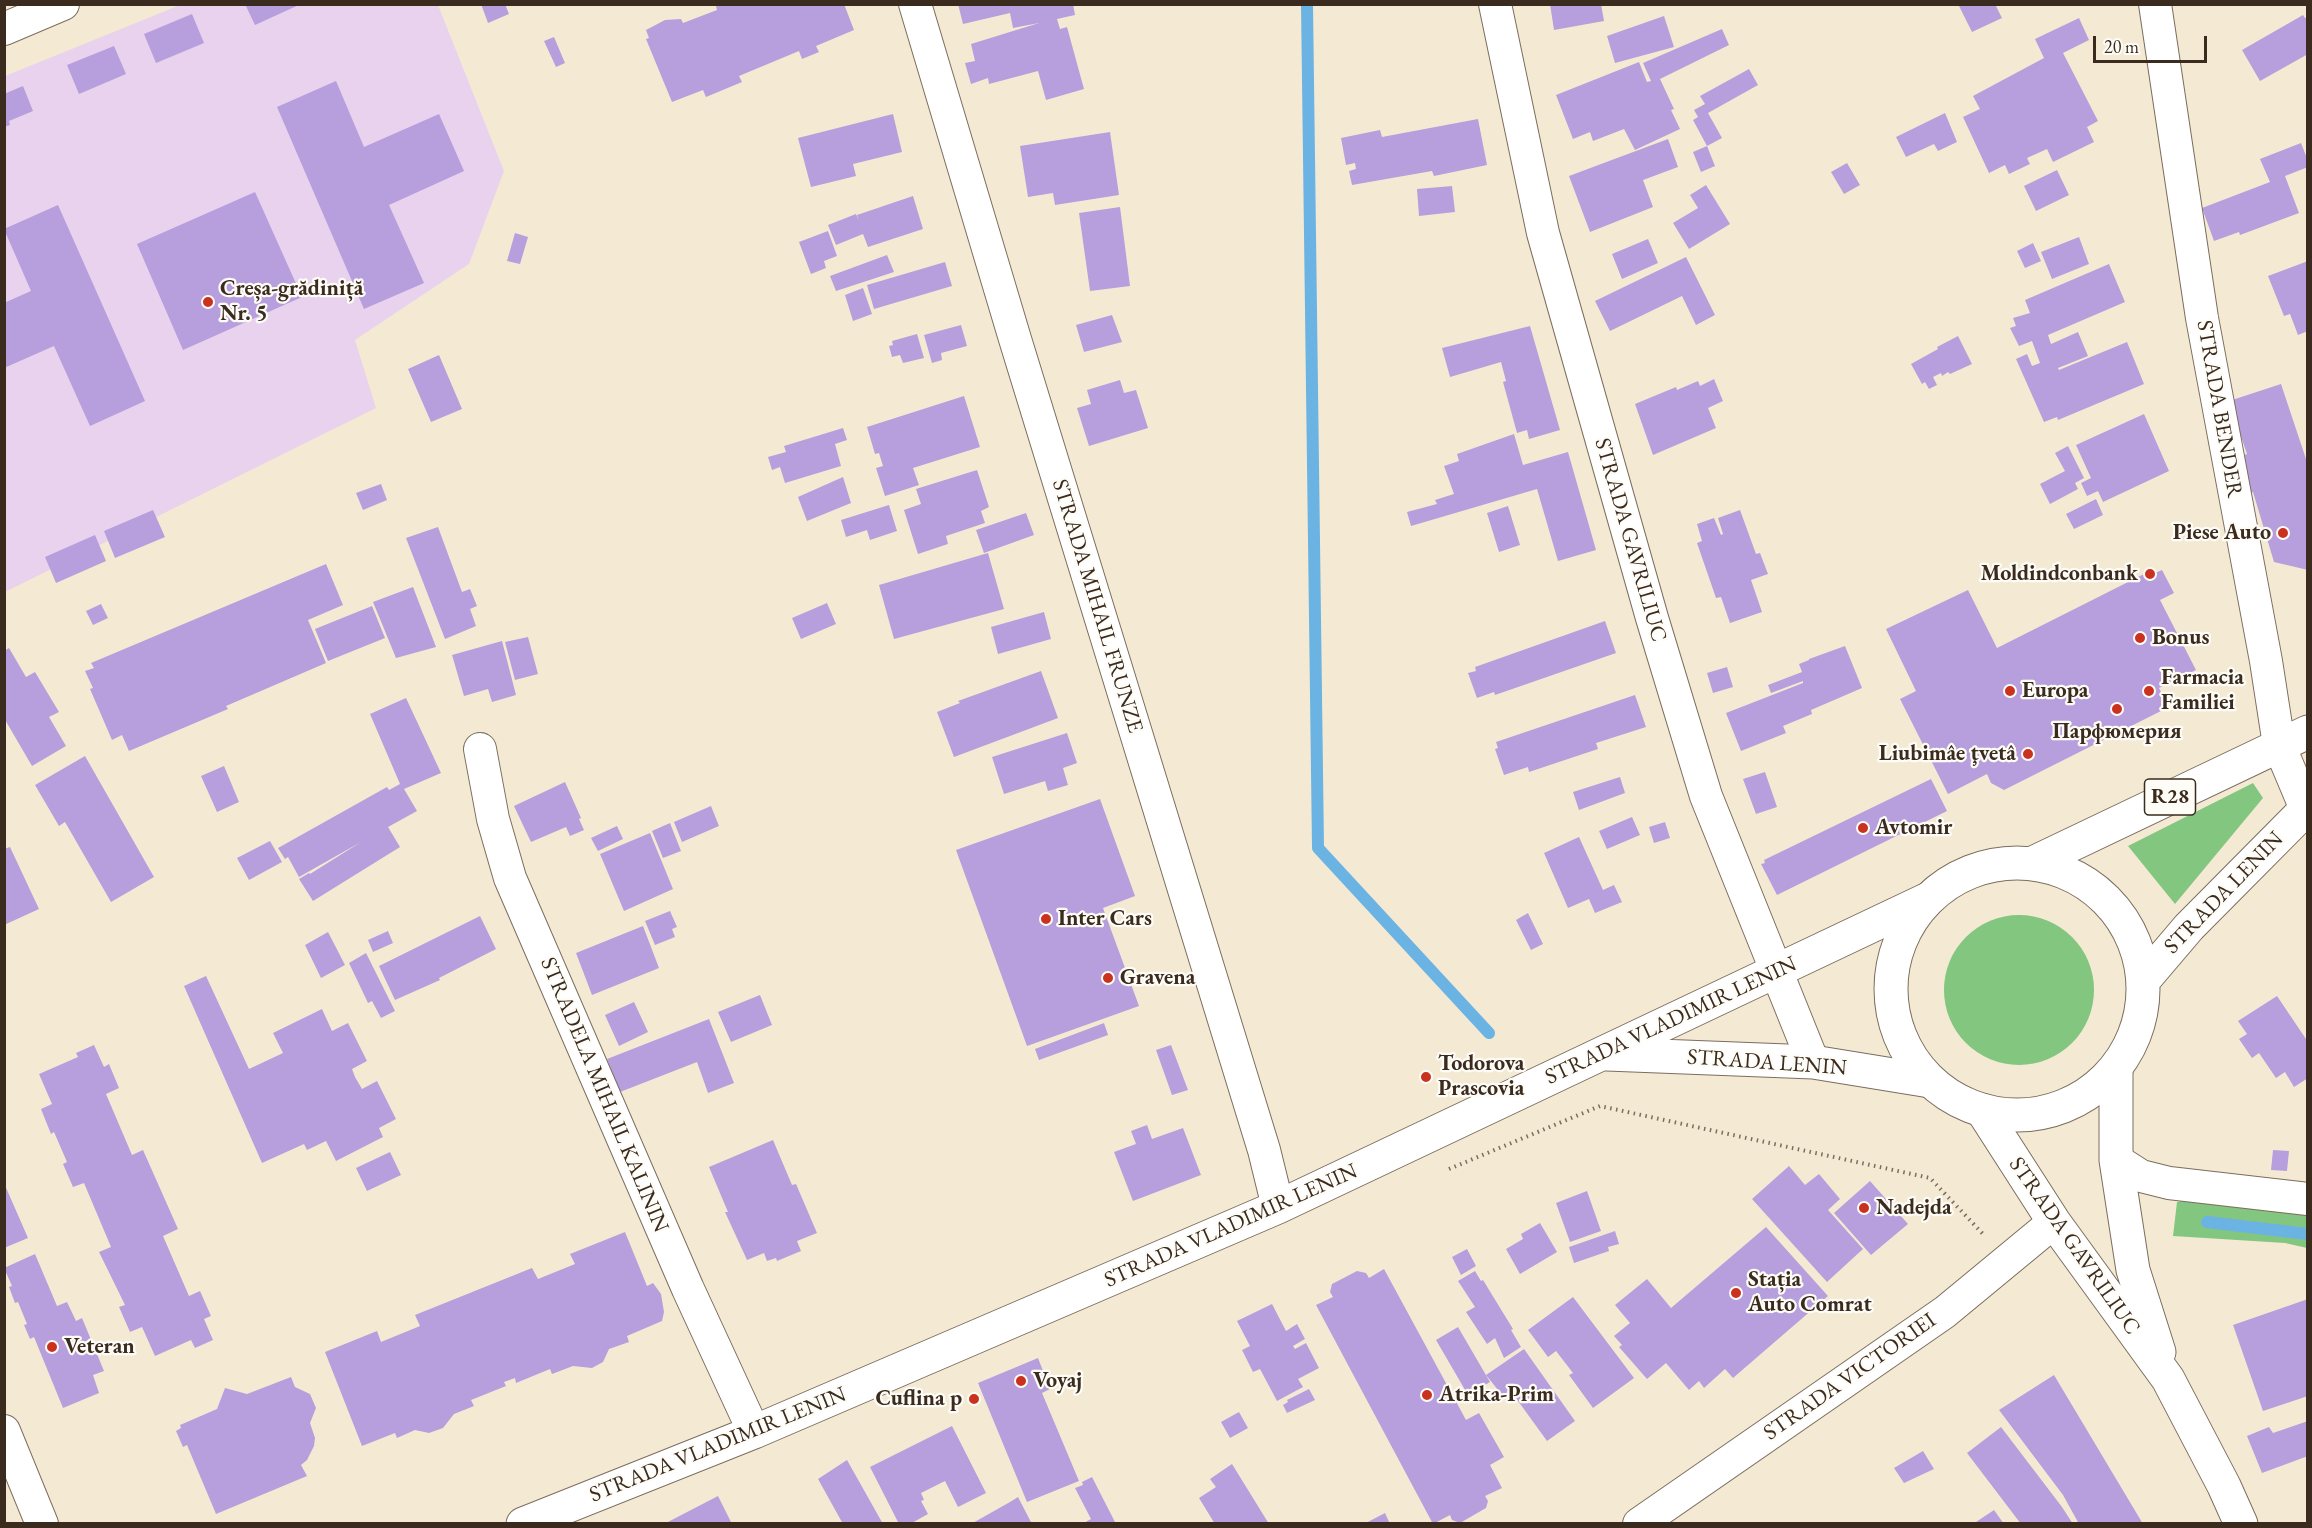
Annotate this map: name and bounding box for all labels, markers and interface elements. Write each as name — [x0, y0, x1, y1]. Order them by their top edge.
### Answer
scale bar — [2096, 24, 2210, 62]
text: 20 m — [2104, 35, 2139, 58]
place label: Creșa-grădiniță Nr. 5 — [220, 276, 363, 328]
marker: Creșa-grădiniță Nr. 5 — [201, 295, 215, 309]
street label: STRADA BENDER — [2190, 318, 2248, 500]
street label: STRADA GAVRILIUC — [1588, 435, 1672, 645]
street label: STRADA MIHAIL FRUNZE — [1046, 476, 1148, 736]
place label: Piese Auto — [2173, 520, 2271, 546]
marker: Piese Auto — [2276, 526, 2290, 540]
place label: Moldindconbank — [1981, 561, 2138, 587]
marker: Moldindconbank — [2143, 567, 2157, 581]
place label: Bonus — [2152, 625, 2209, 651]
marker: Bonus — [2133, 631, 2147, 645]
place label: Farmacia Familiei — [2161, 665, 2244, 716]
place label: Europa — [2022, 678, 2088, 704]
marker: Europa — [2003, 684, 2017, 698]
marker: Farmacia Familiei — [2142, 684, 2156, 698]
marker: Парфюмерия — [2110, 702, 2124, 716]
place label: Парфюмерия — [2052, 719, 2182, 745]
place label: Liubimâe ţvetâ — [1879, 741, 2016, 767]
marker: Liubimâe ţvetâ — [2021, 747, 2035, 761]
road number: R28 — [2144, 779, 2196, 815]
place label: Avtomir — [1875, 815, 1952, 841]
marker: Avtomir — [1856, 821, 1870, 835]
street label: STRADA LENIN — [2159, 826, 2289, 960]
place label: Inter Cars — [1058, 906, 1152, 932]
marker: Inter Cars — [1039, 912, 1053, 926]
street label: STRADA VLADIMIR LENIN — [1541, 951, 1801, 1091]
street label: STRADELA MIHAIL KALININ — [534, 954, 674, 1236]
place label: Gravena — [1120, 965, 1195, 991]
marker: Gravena — [1101, 971, 1115, 985]
street label: STRADA LENIN — [1686, 1044, 1848, 1082]
place label: Todorova Prascovia — [1438, 1051, 1524, 1102]
marker: Todorova Prascovia — [1419, 1070, 1433, 1084]
street label: STRADA GAVRILIUC — [2003, 1152, 2145, 1340]
street label: STRADA VLADIMIR LENIN — [1100, 1158, 1362, 1294]
place label: Nadejda — [1876, 1195, 1952, 1221]
marker: Nadejda — [1857, 1201, 1871, 1215]
place label: Stația Auto Comrat — [1748, 1267, 1872, 1318]
marker: Stația Auto Comrat — [1729, 1286, 1743, 1300]
street label: STRADA VICTORIEI — [1759, 1308, 1941, 1446]
place label: Veteran — [64, 1334, 135, 1360]
marker: Veteran — [45, 1340, 59, 1354]
place label: Voyaj — [1033, 1368, 1082, 1394]
marker: Voyaj — [1014, 1374, 1028, 1388]
street label: STRADA VLADIMIR LENIN — [586, 1381, 850, 1509]
place label: Atrika-Prim — [1439, 1382, 1554, 1408]
place label: Cuflina p — [875, 1386, 962, 1412]
marker: Atrika-Prim — [1420, 1388, 1434, 1402]
marker: Cuflina p — [967, 1392, 981, 1406]

